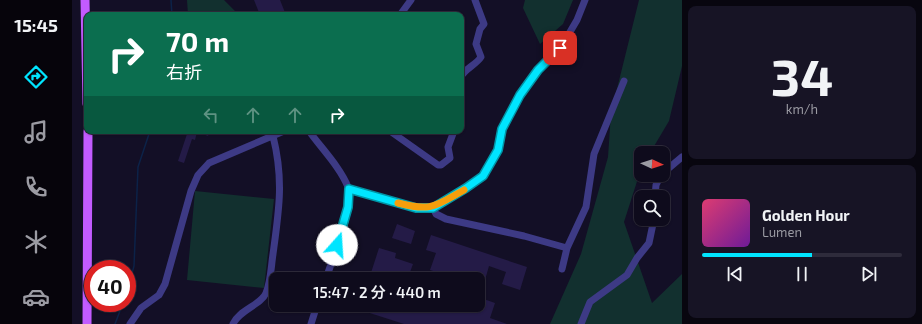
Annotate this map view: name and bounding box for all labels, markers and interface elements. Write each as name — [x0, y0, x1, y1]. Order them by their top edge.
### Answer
text: 15:45 — [14, 14, 58, 36]
text: 70 m — [166, 24, 229, 58]
icon: right — [100, 28, 152, 80]
pin — [543, 31, 577, 65]
icon: arrive — [549, 37, 571, 59]
text: 34 — [771, 44, 833, 106]
text: 右折 — [166, 61, 202, 83]
icon: directions — [22, 63, 50, 91]
text: km/h — [786, 101, 818, 117]
icon: left — [200, 104, 222, 126]
icon: ahead — [242, 104, 264, 126]
icon: ahead — [284, 104, 306, 126]
icon: right — [326, 104, 348, 126]
icon: music — [22, 118, 50, 146]
north arrow — [634, 146, 670, 182]
map controls — [634, 146, 670, 226]
icon: phone — [22, 173, 50, 201]
button: search — [634, 190, 670, 226]
text: Golden Hour — [762, 206, 850, 224]
position arrow — [316, 224, 358, 266]
text: Lumen — [762, 224, 802, 240]
icon: climate — [22, 228, 50, 256]
speed limit sign: 40 — [84, 260, 136, 312]
icon: previous — [724, 263, 746, 285]
icon: pause — [791, 263, 813, 285]
icon: next — [858, 263, 880, 285]
icon: car — [22, 283, 50, 311]
text: 15:47 · 2 分 · 440 m — [313, 283, 441, 301]

